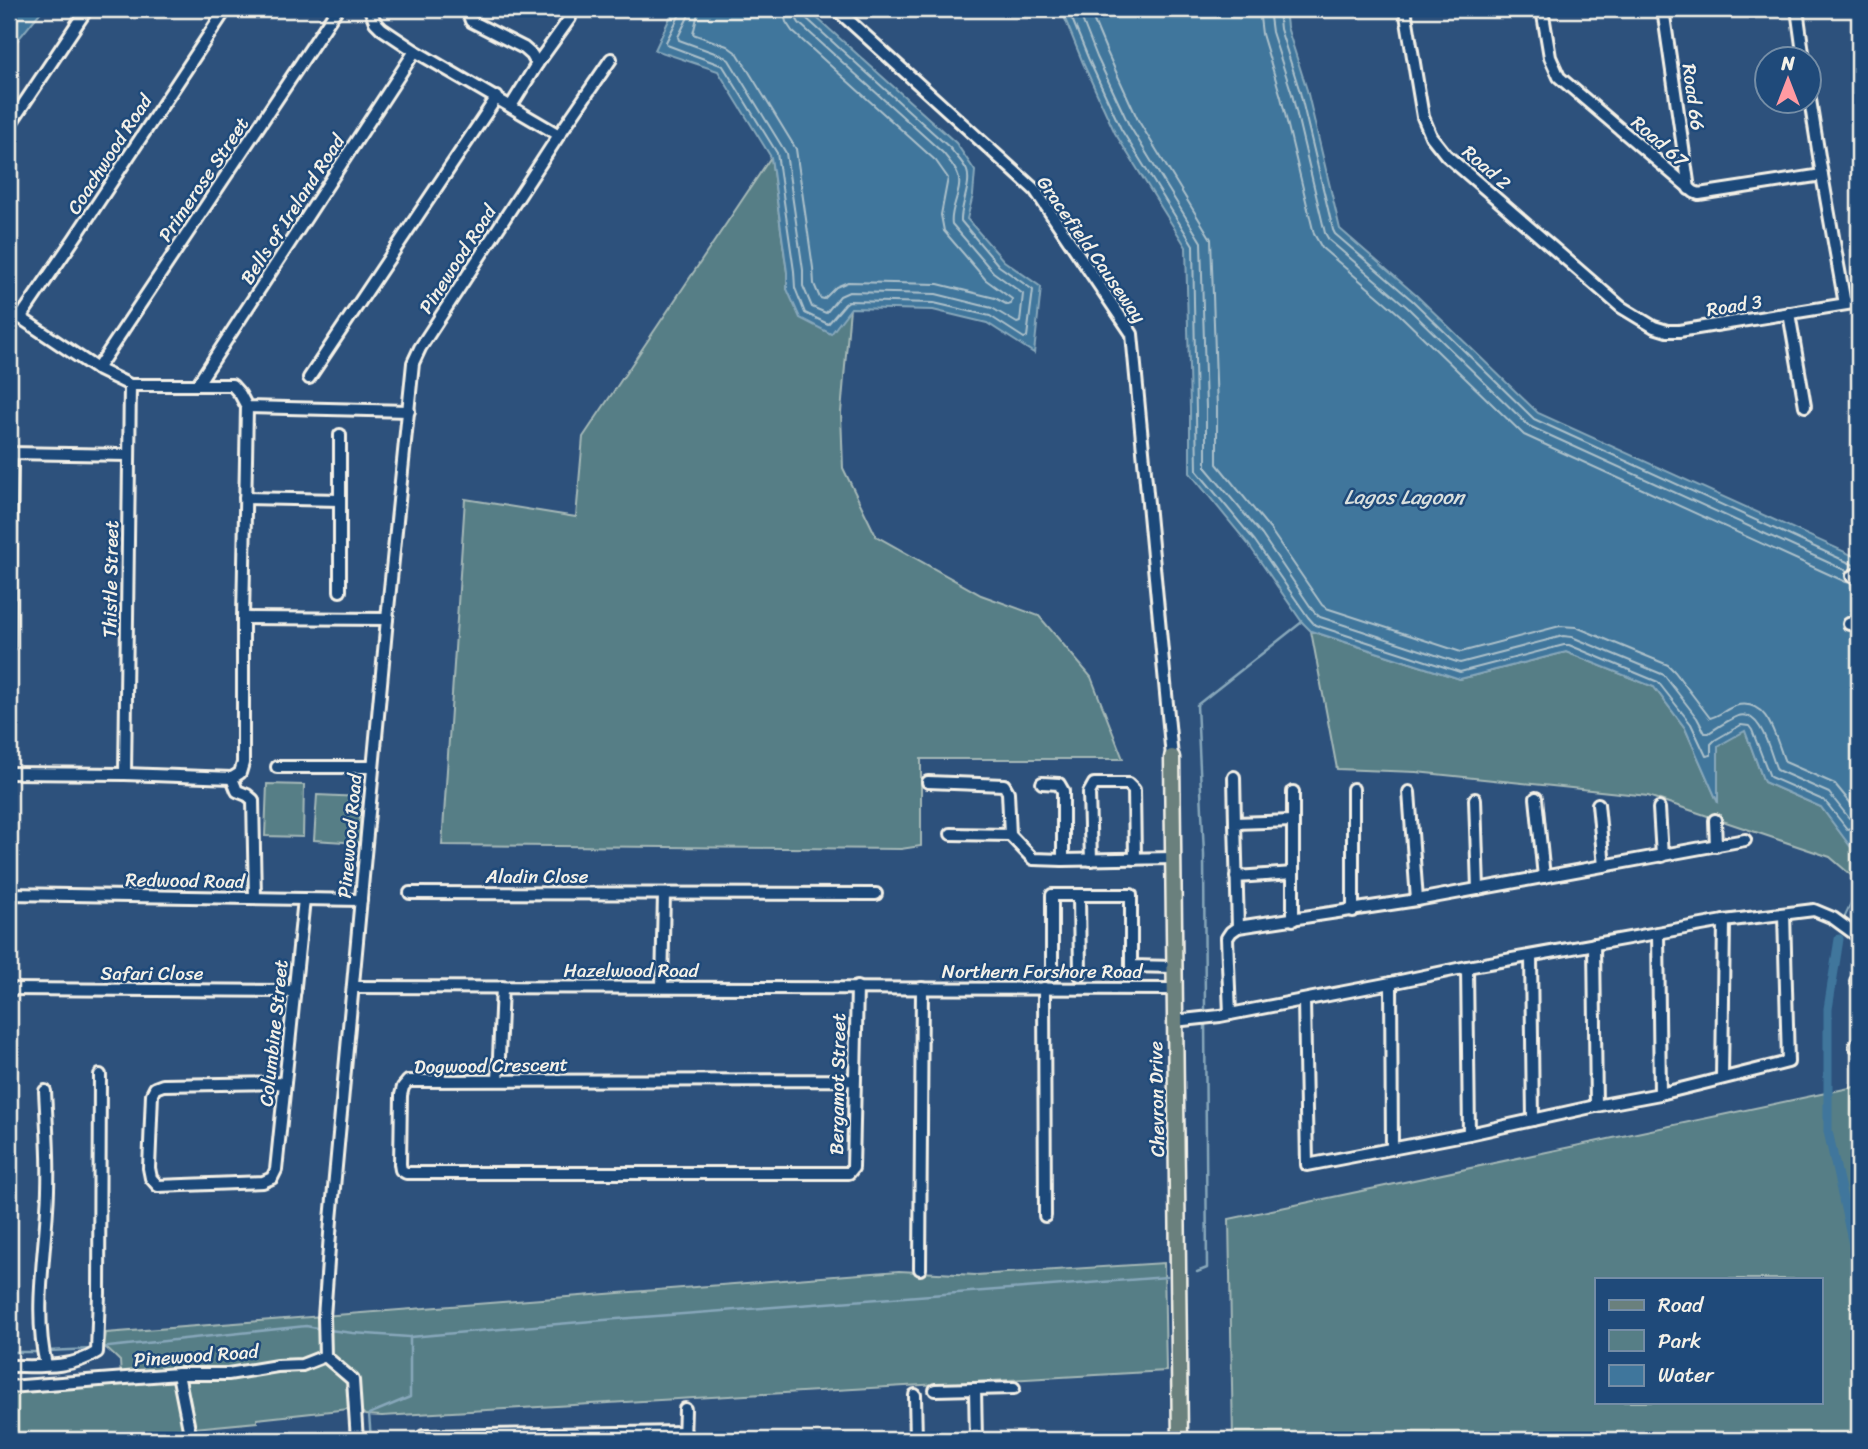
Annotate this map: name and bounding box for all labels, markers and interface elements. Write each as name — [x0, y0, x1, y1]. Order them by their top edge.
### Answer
north arrow — [1752, 46, 1822, 116]
text: N — [1780, 47, 1795, 80]
street label: Road 66 — [1672, 61, 1715, 133]
street label: Coachwood Road — [58, 86, 161, 221]
street label: Road 67 — [1623, 107, 1697, 177]
street label: Primerose Street — [149, 110, 258, 249]
street label: Bells of Ireland Road — [231, 126, 355, 291]
street label: Road 2 — [1454, 136, 1519, 198]
street label: Gracefield Causeway — [1028, 169, 1155, 330]
street label: Pinewood Road — [410, 196, 506, 321]
street label: Road 3 — [1704, 285, 1765, 326]
water label: Lagos Lagoon — [1344, 478, 1467, 516]
street label: Thistle Street — [93, 520, 128, 638]
street label: Pinewood Road — [328, 771, 372, 900]
street label: Aladin Close — [484, 860, 589, 893]
street label: Redwood Road — [125, 863, 247, 898]
street label: Hazelwood Road — [563, 954, 700, 987]
street label: Northern Forshore Road — [942, 955, 1144, 988]
street label: Safari Close — [101, 957, 204, 990]
street label: Columbine Street — [249, 958, 298, 1108]
street label: Bergamot Street — [820, 1013, 855, 1155]
street label: Chevron Drive — [1139, 1040, 1174, 1157]
street label: Dogwood Crescent — [414, 1048, 568, 1083]
legend — [1595, 1278, 1822, 1404]
text: Road — [1658, 1286, 1705, 1324]
text: Park — [1658, 1322, 1701, 1360]
street label: Pinewood Road — [133, 1335, 261, 1376]
text: Water — [1658, 1356, 1715, 1394]

